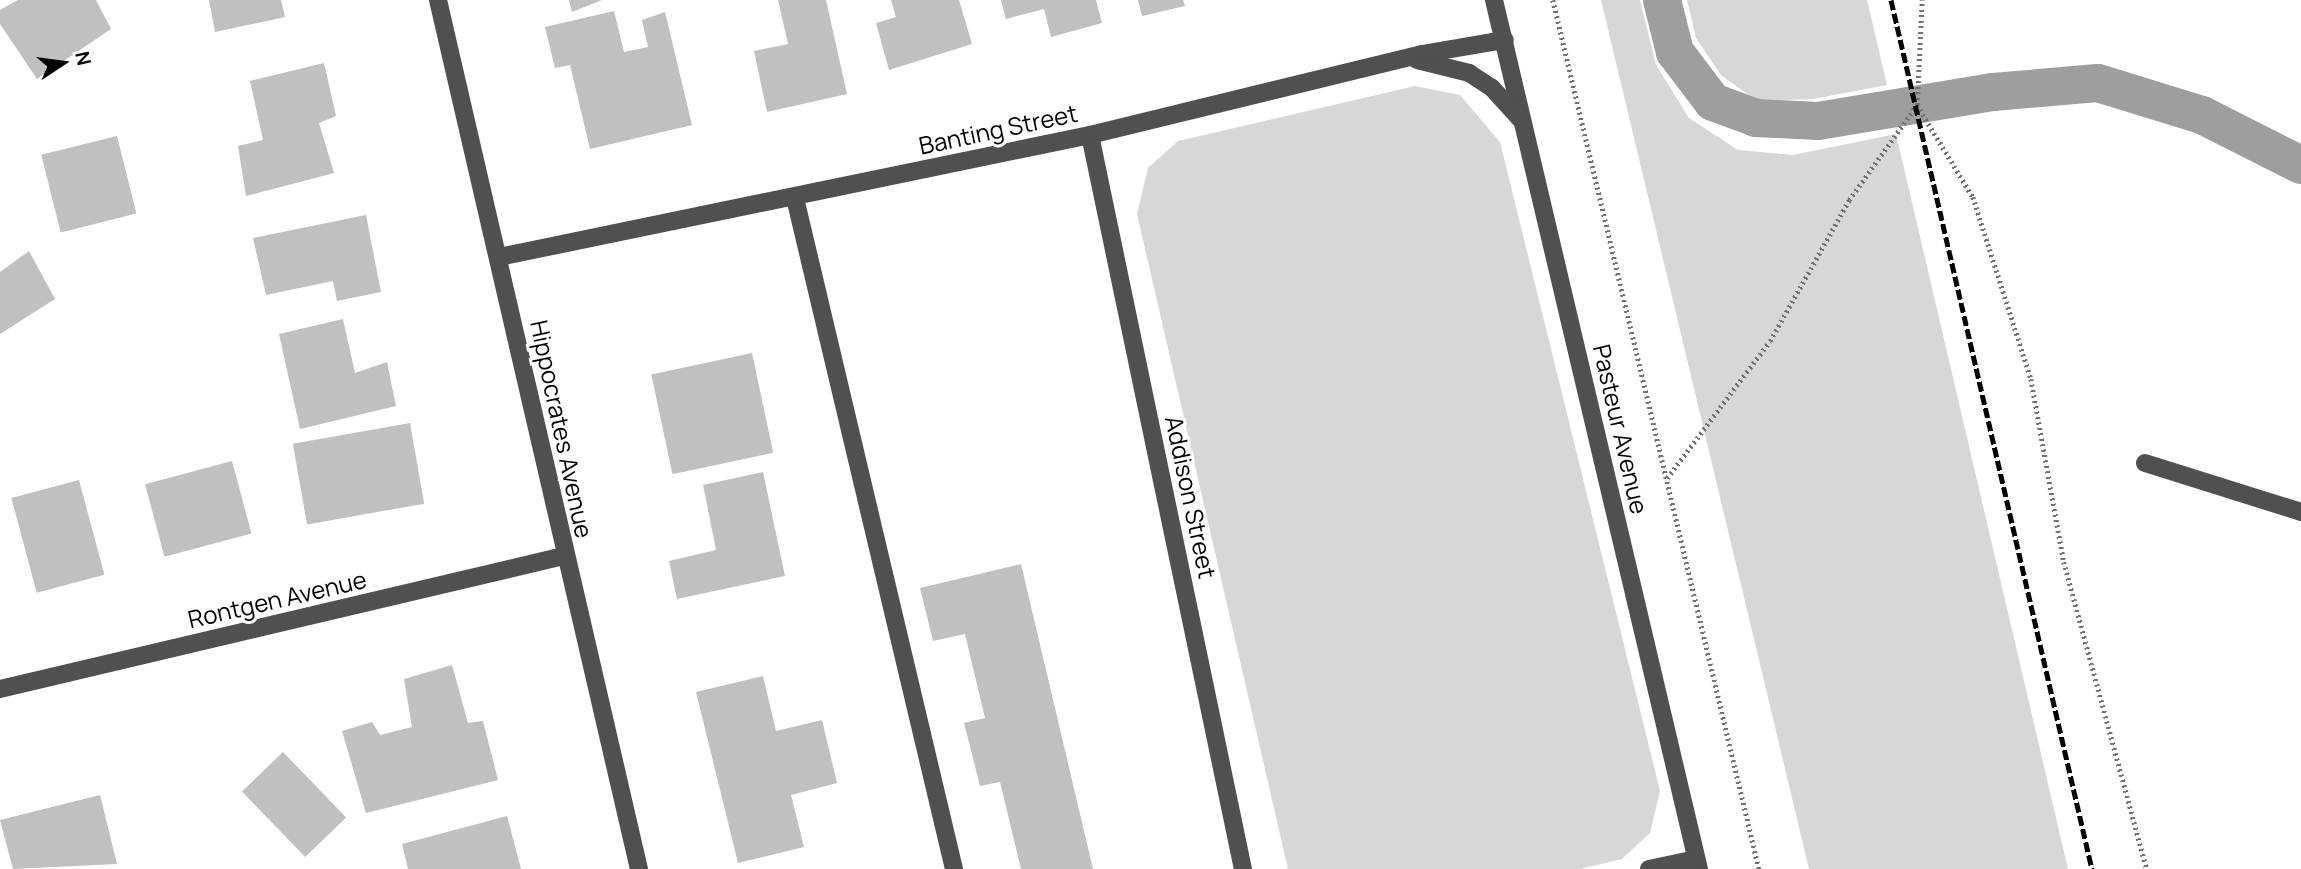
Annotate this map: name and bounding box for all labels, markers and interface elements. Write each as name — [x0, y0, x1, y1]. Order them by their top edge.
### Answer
north arrow — [28, 28, 98, 98]
text: N — [69, 49, 98, 68]
street label: Banting Street — [916, 98, 1080, 160]
street label: Hippocrates Avenue — [525, 317, 599, 541]
street label: Pasteur Avenue — [1588, 342, 1654, 516]
street label: Addison Street — [1160, 413, 1222, 581]
street label: Rontgen Avenue — [185, 564, 369, 634]

